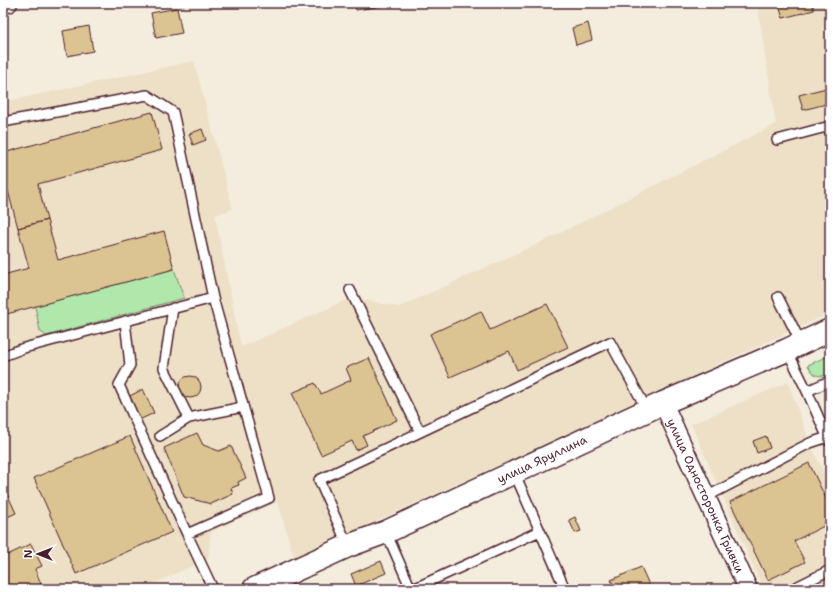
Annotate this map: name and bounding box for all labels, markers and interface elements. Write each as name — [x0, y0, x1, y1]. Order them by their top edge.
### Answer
street label: улица Односторонка Гривки — [663, 416, 748, 576]
street label: улица Яруллина — [495, 431, 590, 487]
north arrow — [18, 534, 58, 574]
text: N — [21, 549, 36, 558]

